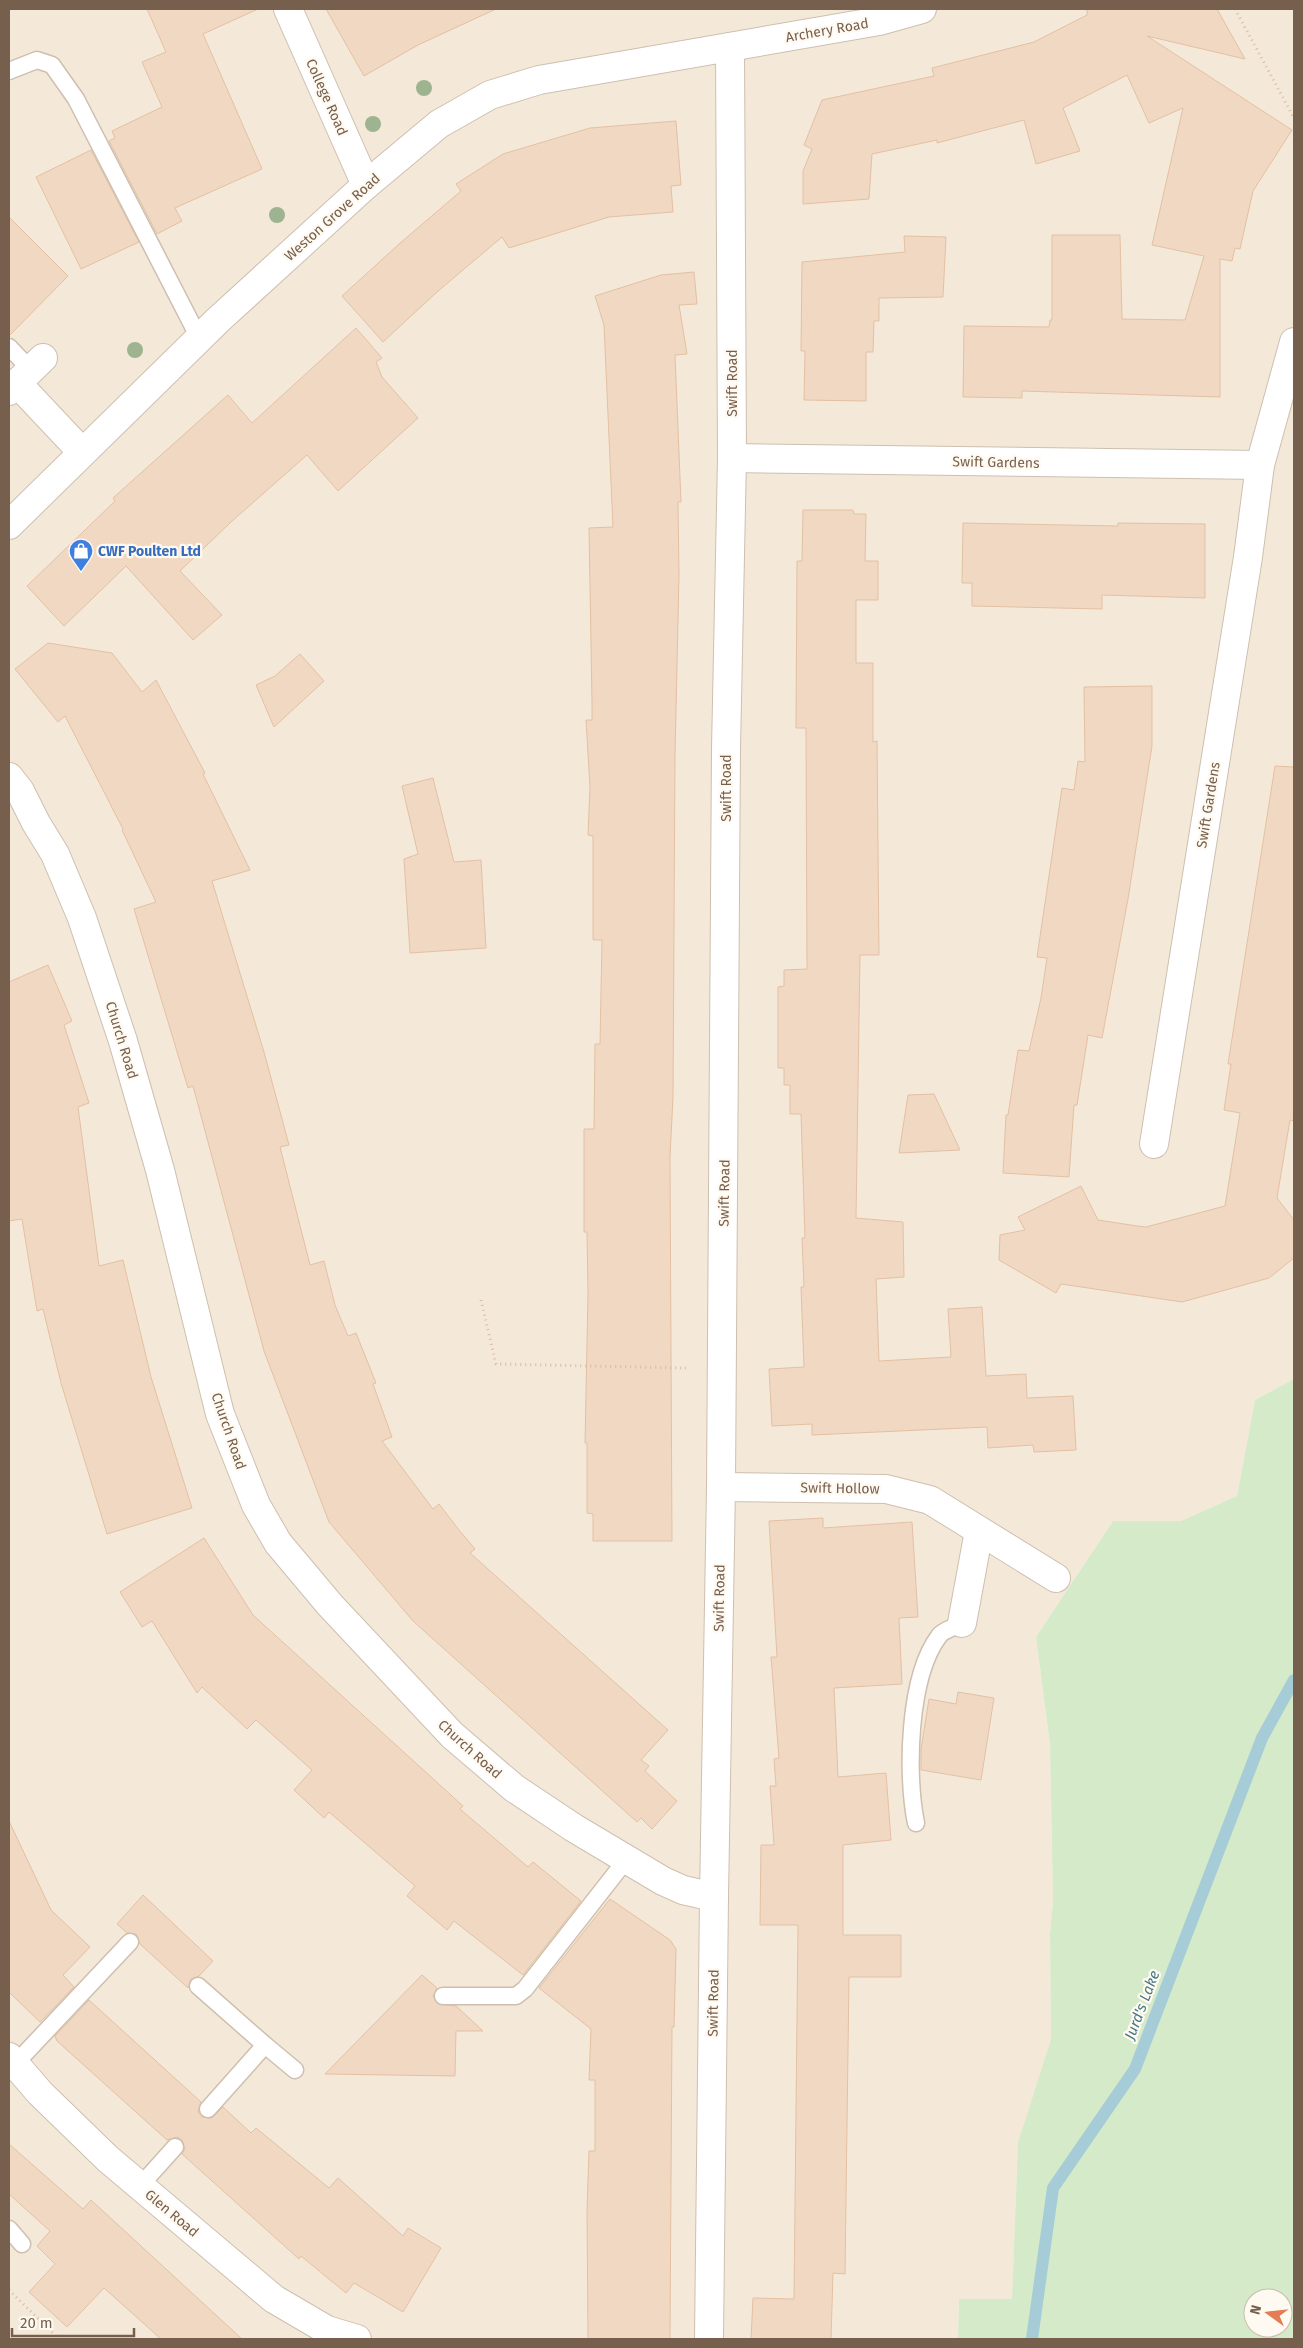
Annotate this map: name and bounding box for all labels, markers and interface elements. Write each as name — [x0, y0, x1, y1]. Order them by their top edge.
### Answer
street label: Archery Road — [784, 15, 870, 46]
street label: College Road — [302, 56, 351, 138]
street label: Weston Grove Road — [281, 170, 384, 265]
street label: Swift Road — [724, 349, 741, 417]
street label: Swift Gardens — [952, 453, 1040, 472]
shop icon: CWF Poulten Ltd — [68, 538, 94, 572]
place label: CWF Poulten Ltd — [98, 543, 201, 560]
street label: Swift Road — [718, 754, 735, 822]
street label: Swift Gardens — [1193, 760, 1224, 849]
street label: Church Road — [102, 999, 141, 1081]
street label: Swift Road — [715, 1159, 734, 1227]
street label: Church Road — [207, 1391, 250, 1472]
street label: Swift Hollow — [800, 1479, 880, 1498]
street label: Swift Road — [710, 1564, 729, 1632]
street label: Church Road — [434, 1716, 505, 1782]
water label: Jurd's Lake — [1120, 1968, 1163, 2043]
street label: Swift Road — [704, 1969, 723, 2037]
street label: Glen Road — [141, 2186, 202, 2241]
north arrow — [1243, 2288, 1293, 2338]
text: N — [1247, 2303, 1265, 2316]
scale bar — [12, 2306, 135, 2338]
text: 20 m — [20, 2314, 53, 2332]

